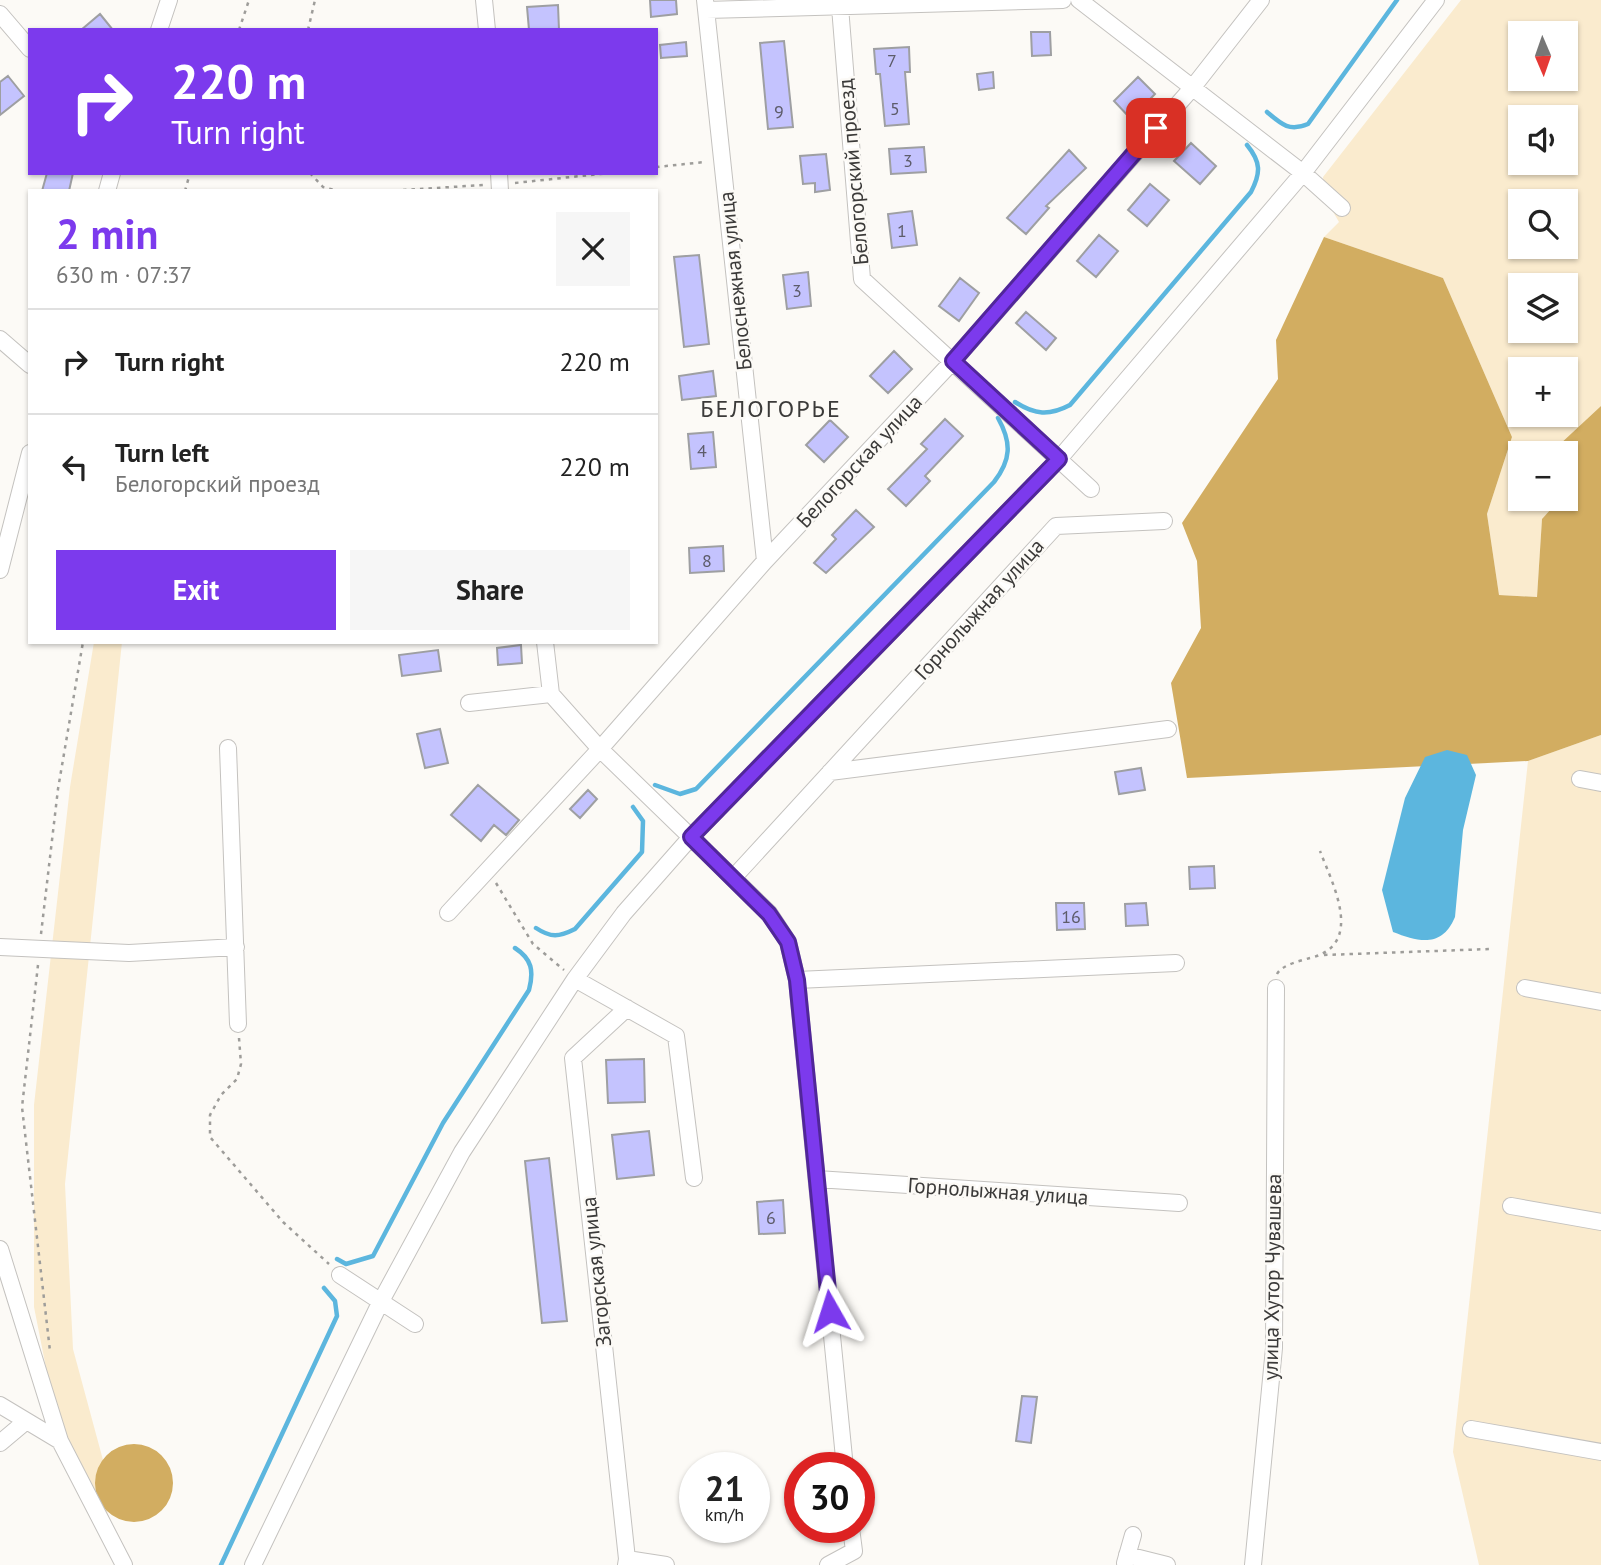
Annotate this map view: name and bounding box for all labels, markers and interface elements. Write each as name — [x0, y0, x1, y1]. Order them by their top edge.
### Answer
north arrow — [1508, 21, 1578, 91]
map controls — [1508, 21, 1578, 511]
text: 220 m — [171, 49, 306, 113]
house number: 7 — [887, 49, 897, 72]
icon: right — [56, 56, 147, 147]
street label: Белогорский проезд — [831, 78, 875, 266]
house number: 5 — [890, 97, 900, 120]
pin — [1126, 98, 1186, 158]
house number: 9 — [774, 100, 784, 123]
button: sound — [1508, 105, 1578, 175]
icon: arrive — [1137, 109, 1175, 147]
text: Turn right — [171, 111, 305, 153]
house number: 3 — [903, 149, 913, 172]
button: search — [1508, 189, 1578, 259]
street label: Белоснежная улица — [712, 190, 758, 372]
text: 2 min — [56, 206, 158, 261]
button: close — [556, 212, 630, 286]
house number: 1 — [897, 219, 907, 242]
text: 630 m · 07:37 — [56, 260, 192, 289]
button: layers — [1508, 273, 1578, 343]
house number: 3 — [792, 279, 802, 302]
icon: right — [56, 343, 94, 381]
text: Turn right — [115, 345, 224, 378]
text: 220 m — [559, 345, 630, 378]
button: + — [1508, 357, 1578, 427]
street label: Белогорская улица — [790, 389, 928, 533]
district label: БЕЛОГОРЬЕ — [700, 393, 842, 424]
text: Turn left — [115, 436, 209, 469]
house number: 4 — [697, 439, 707, 462]
button: − — [1508, 441, 1578, 511]
icon: left — [56, 448, 94, 486]
text: 220 m — [559, 450, 630, 483]
text: Белогорский проезд — [115, 469, 320, 498]
street label: Горнолыжная улица — [908, 533, 1050, 685]
house number: 8 — [702, 549, 712, 572]
button: Exit — [56, 550, 336, 630]
button: Share — [350, 550, 630, 630]
house number: 16 — [1061, 905, 1081, 928]
street label: Горнолыжная улица — [907, 1171, 1089, 1211]
street label: улица Хутор Чувашева — [1257, 1173, 1287, 1381]
street label: Загорская улица — [575, 1196, 617, 1348]
house number: 6 — [766, 1206, 776, 1229]
position arrow — [793, 1274, 867, 1348]
speed limit sign: 30 — [784, 1452, 875, 1543]
text: 21 — [705, 1465, 744, 1511]
text: km/h — [705, 1503, 744, 1526]

